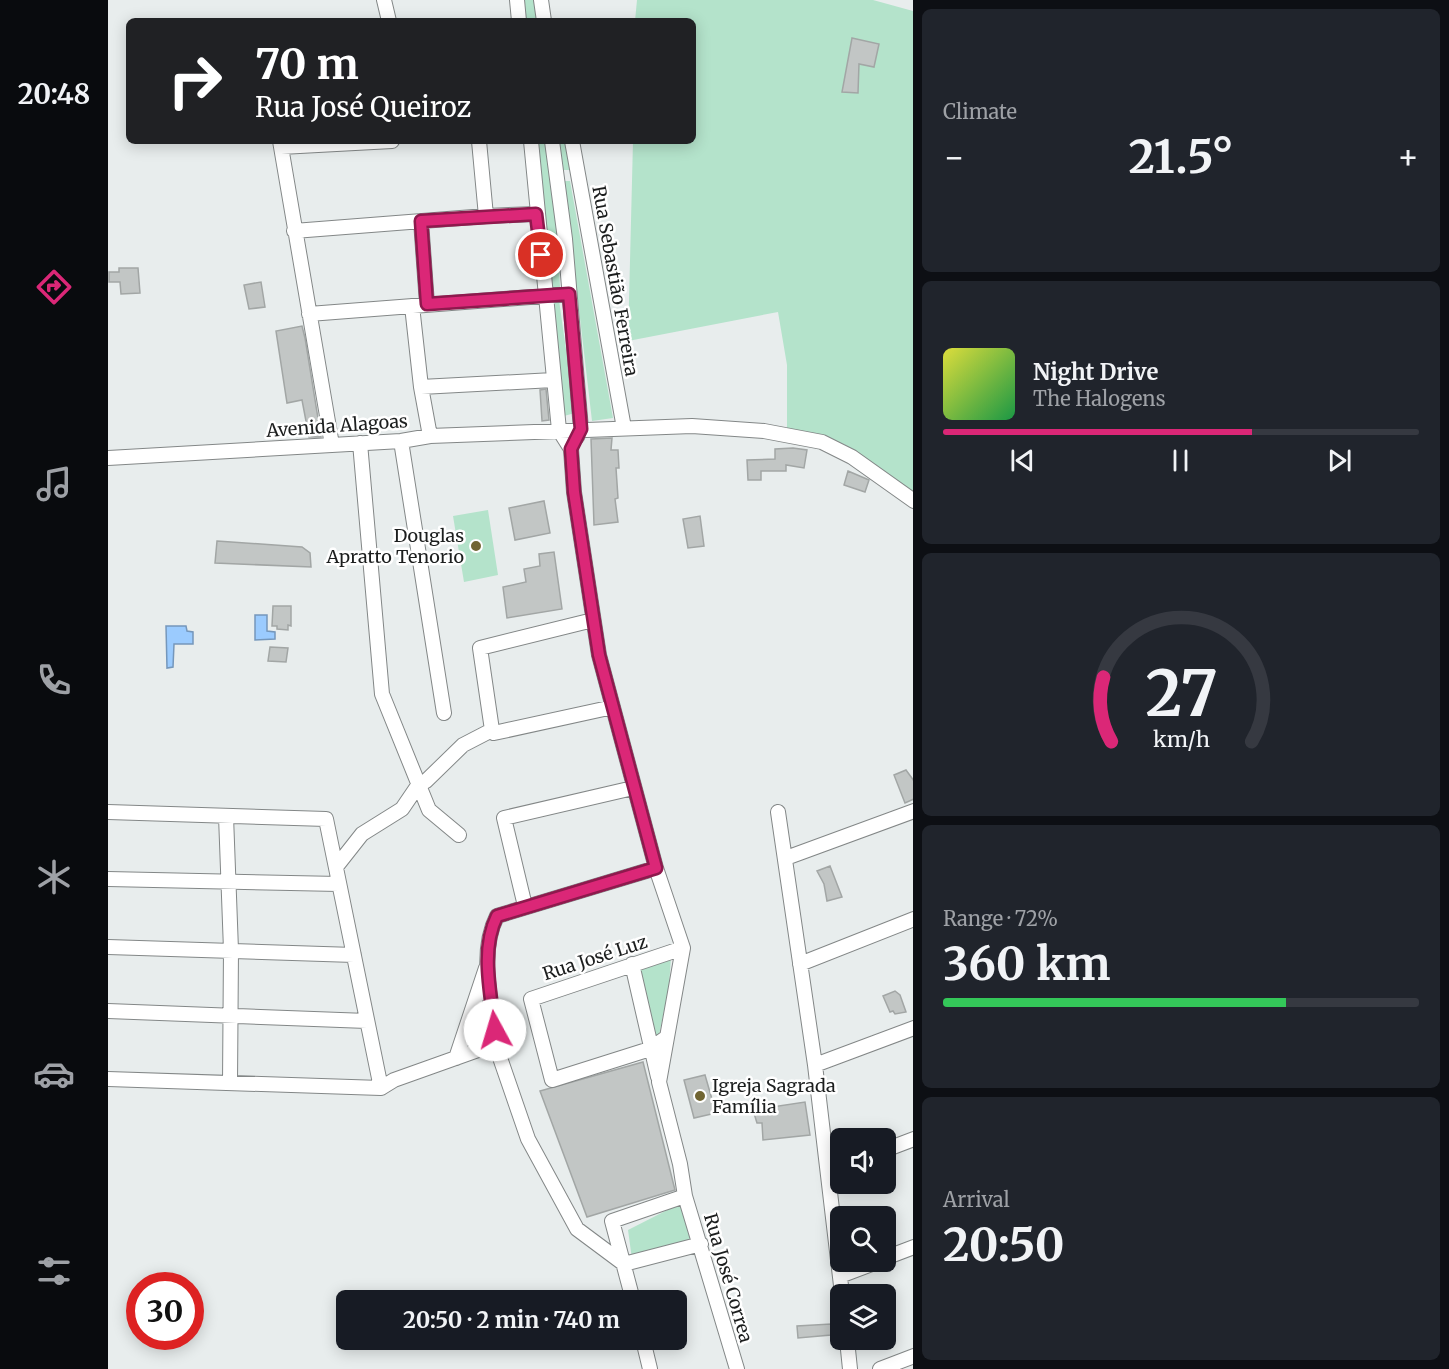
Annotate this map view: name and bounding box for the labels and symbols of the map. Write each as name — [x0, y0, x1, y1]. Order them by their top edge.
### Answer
street label: Rua Sebastião Ferreira — [587, 184, 644, 378]
pin — [515, 229, 566, 280]
street label: Avenida Alagoas — [264, 409, 409, 442]
place label: Douglas Apratto Tenorio — [326, 524, 464, 568]
marker: Douglas Apratto Tenorio — [469, 539, 483, 553]
street label: Rua José Luz — [540, 930, 650, 985]
position arrow — [463, 998, 527, 1062]
place label: Igreja Sagrada Família — [712, 1074, 836, 1118]
marker: Igreja Sagrada Família — [693, 1089, 707, 1103]
street label: Rua José Correa — [699, 1211, 758, 1346]
speed limit sign: 30 — [126, 1272, 204, 1350]

